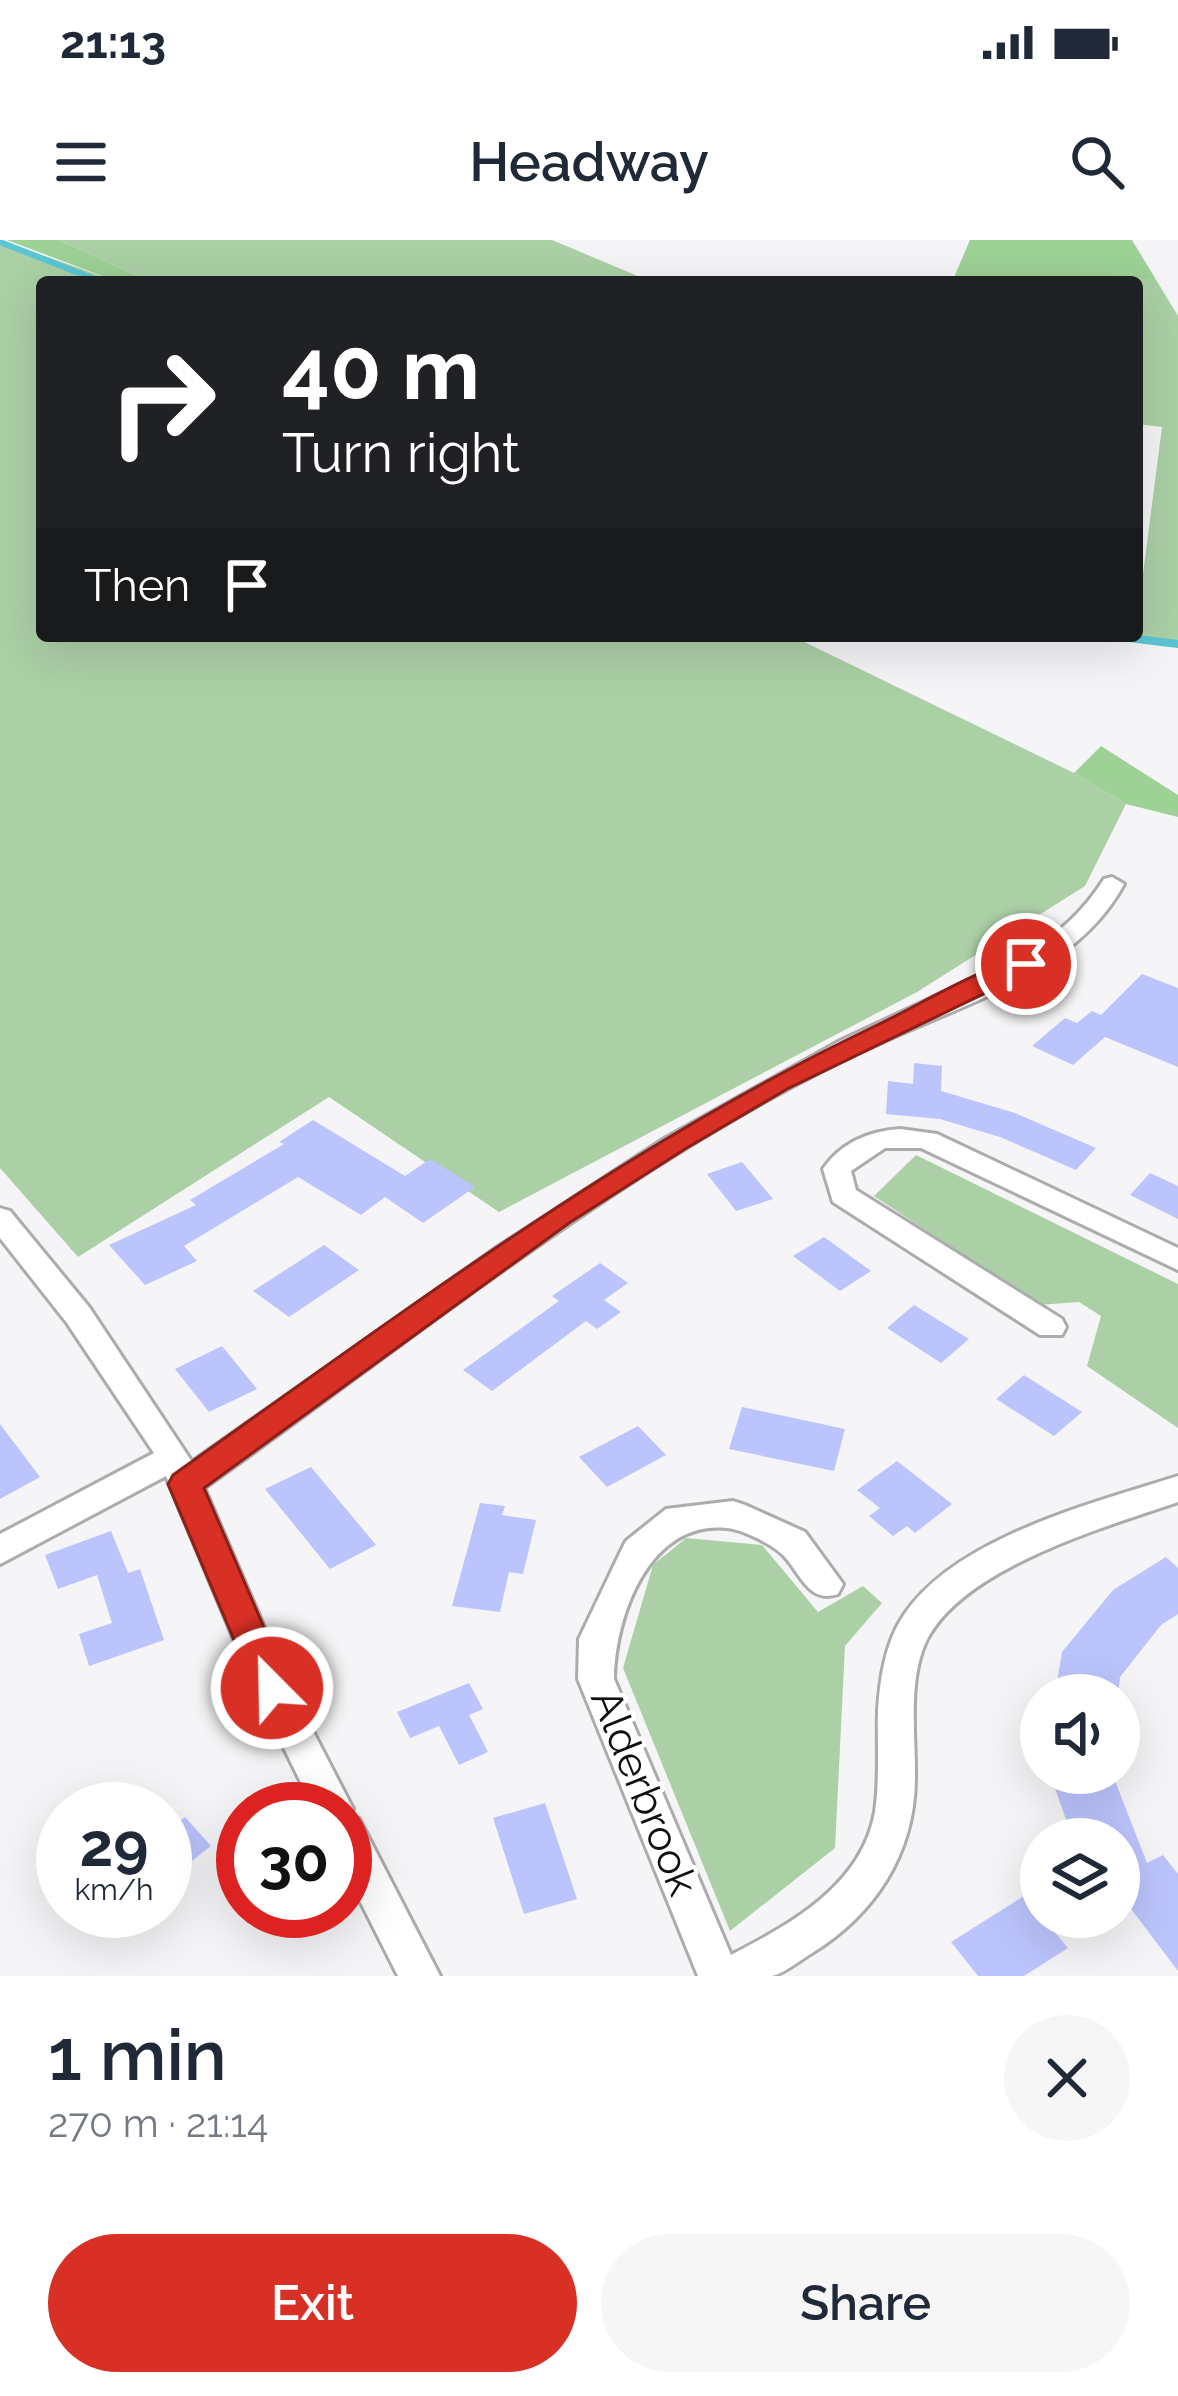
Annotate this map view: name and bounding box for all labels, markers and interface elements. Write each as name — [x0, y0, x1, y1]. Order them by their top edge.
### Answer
text: 21:13 — [60, 16, 166, 69]
icon: menu — [48, 129, 114, 195]
icon: search — [1064, 129, 1130, 195]
text: Headway — [469, 130, 709, 194]
text: 40 m — [282, 320, 480, 419]
icon: right — [84, 324, 240, 480]
text: Turn right — [282, 421, 520, 485]
icon: arrive — [214, 552, 280, 618]
text: Then — [84, 559, 190, 612]
pin — [975, 913, 1077, 1015]
icon: arrive — [993, 931, 1059, 997]
position arrow — [209, 1625, 335, 1751]
map controls — [1020, 1674, 1140, 1938]
button: sound — [1020, 1674, 1140, 1794]
street label: Alderbrook — [581, 1682, 708, 1902]
speed limit sign: 30 — [216, 1782, 372, 1938]
text: 29 — [79, 1810, 149, 1880]
button: layers — [1020, 1818, 1140, 1938]
text: km/h — [74, 1872, 154, 1907]
text: 1 min — [48, 2012, 227, 2097]
button: close — [1004, 2015, 1130, 2141]
text: 270 m · 21:14 — [48, 2100, 268, 2146]
button: Exit — [48, 2234, 577, 2372]
button: Share — [601, 2234, 1130, 2372]

